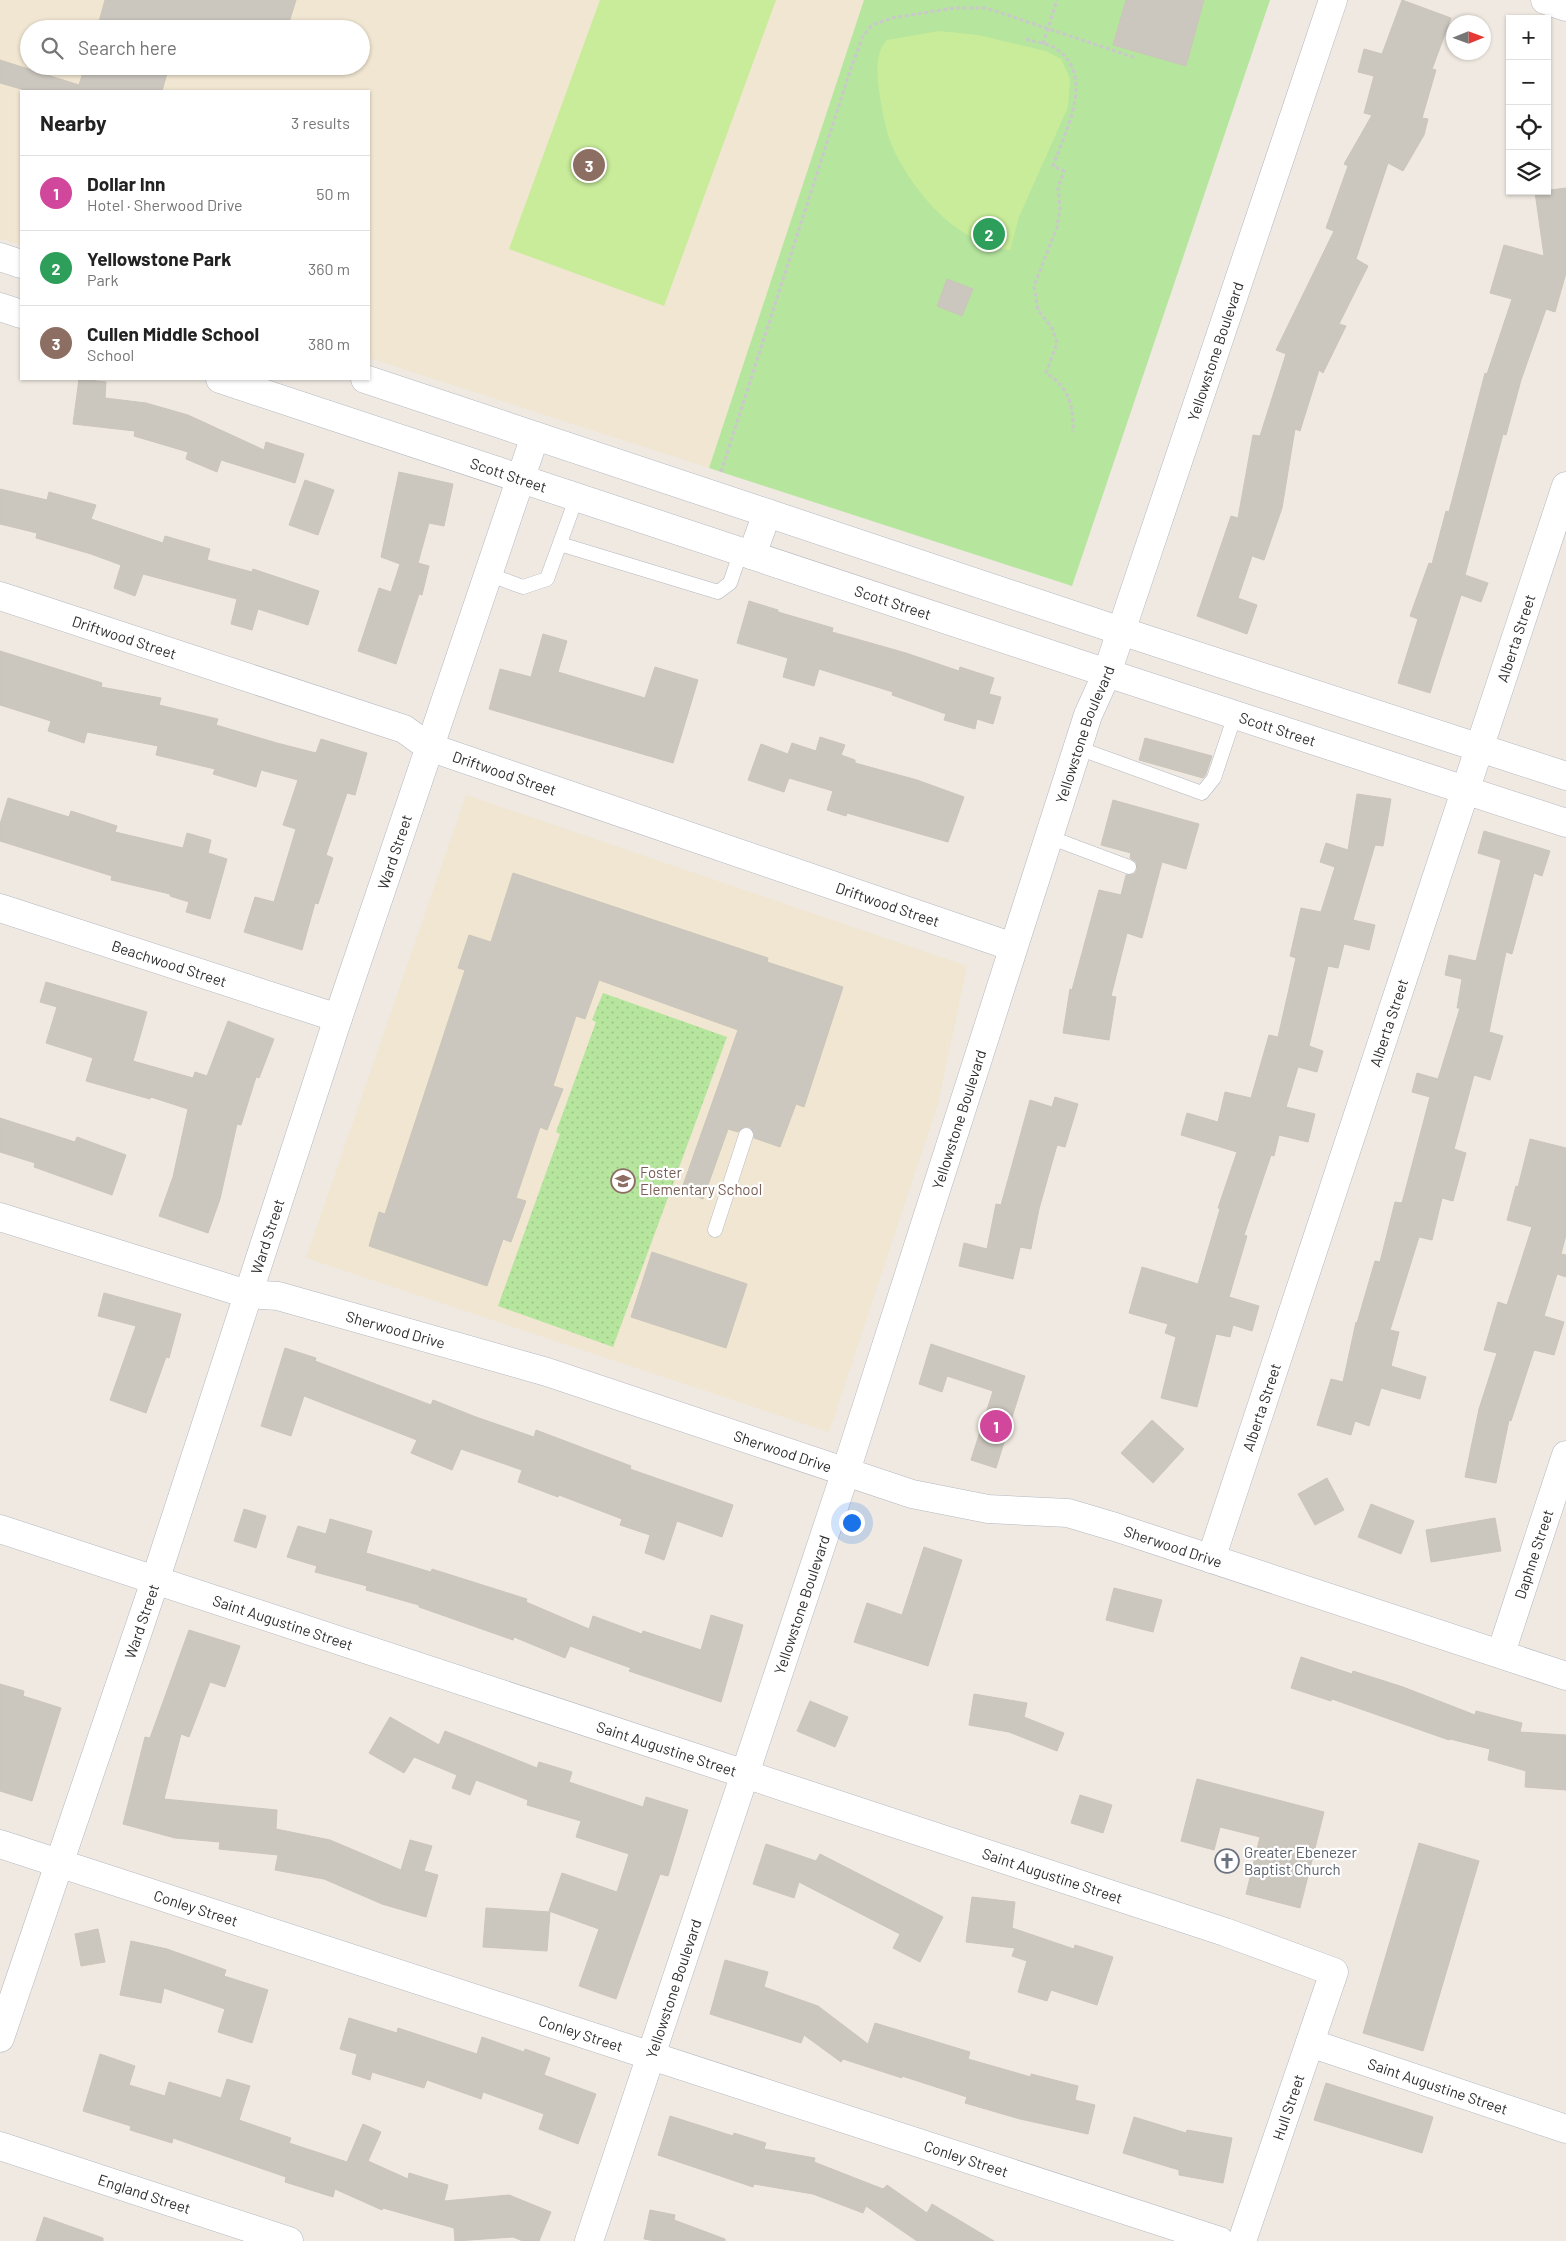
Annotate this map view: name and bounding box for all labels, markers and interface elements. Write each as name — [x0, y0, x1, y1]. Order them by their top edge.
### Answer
north arrow — [1446, 15, 1491, 60]
map controls — [1506, 15, 1551, 195]
button: + — [1506, 15, 1551, 60]
search box — [20, 20, 370, 75]
icon: search — [38, 34, 66, 62]
text: Search here — [78, 36, 177, 59]
button: − — [1506, 60, 1551, 105]
button: locate — [1506, 105, 1551, 150]
text: Nearby — [40, 110, 106, 135]
text: 3 results — [291, 113, 350, 132]
pin: 3 — [573, 146, 605, 184]
button: layers — [1506, 150, 1551, 195]
text: Dollar Inn — [87, 172, 166, 195]
text: 1 — [53, 184, 59, 203]
text: 50 m — [316, 184, 350, 203]
text: Hotel · Sherwood Drive — [87, 195, 243, 214]
pin: 2 — [973, 215, 1005, 253]
text: Yellowstone Park — [87, 247, 231, 270]
text: 2 — [52, 259, 60, 278]
text: 360 m — [308, 259, 350, 278]
text: Park — [87, 270, 118, 289]
street label: Yellowstone Boulevard — [1183, 279, 1247, 423]
text: Cullen Middle School — [87, 322, 259, 345]
text: 3 — [52, 334, 60, 353]
text: 380 m — [308, 334, 350, 353]
text: School — [87, 345, 134, 364]
street label: Scott Street — [468, 454, 549, 496]
street label: Scott Street — [852, 581, 934, 623]
street label: Alberta Street — [1493, 592, 1539, 684]
street label: Driftwood Street — [70, 611, 179, 662]
street label: Yellowstone Boulevard — [1051, 663, 1118, 806]
street label: Scott Street — [1237, 708, 1318, 750]
street label: Driftwood Street — [450, 747, 559, 799]
street label: Ward Street — [373, 812, 415, 892]
street label: Driftwood Street — [833, 878, 942, 930]
street label: Beachwood Street — [109, 936, 229, 990]
street label: Alberta Street — [1366, 976, 1411, 1069]
street label: Yellowstone Boulevard — [928, 1047, 989, 1191]
place label: Foster Elementary School — [640, 1163, 762, 1198]
school or university icon: Foster Elementary School — [610, 1168, 636, 1194]
street label: Ward Street — [246, 1197, 288, 1276]
street label: Sherwood Drive — [344, 1307, 447, 1352]
street label: Alberta Street — [1238, 1361, 1284, 1453]
pin: 1 — [980, 1407, 1012, 1445]
street label: Sherwood Drive — [732, 1426, 834, 1476]
street label: Daphne Street — [1510, 1507, 1557, 1601]
your location — [839, 1510, 865, 1536]
street label: Sherwood Drive — [1122, 1522, 1225, 1571]
street label: Yellowstone Boulevard — [770, 1533, 833, 1676]
street label: Ward Street — [120, 1582, 162, 1661]
street label: Saint Augustine Street — [211, 1591, 355, 1654]
street label: Saint Augustine Street — [594, 1717, 739, 1780]
place label: Greater Ebenezer Baptist Church — [1244, 1843, 1358, 1878]
street label: Saint Augustine Street — [980, 1844, 1125, 1907]
church icon: Greater Ebenezer Baptist Church — [1214, 1848, 1240, 1874]
street label: Conley Street — [151, 1886, 240, 1930]
street label: Yellowstone Boulevard — [642, 1917, 705, 2061]
street label: Conley Street — [537, 2011, 625, 2055]
street label: Saint Augustine Street — [1366, 2054, 1510, 2118]
street label: Hull Street — [1268, 2072, 1308, 2142]
street label: Conley Street — [922, 2136, 1011, 2180]
street label: England Street — [96, 2170, 193, 2217]

